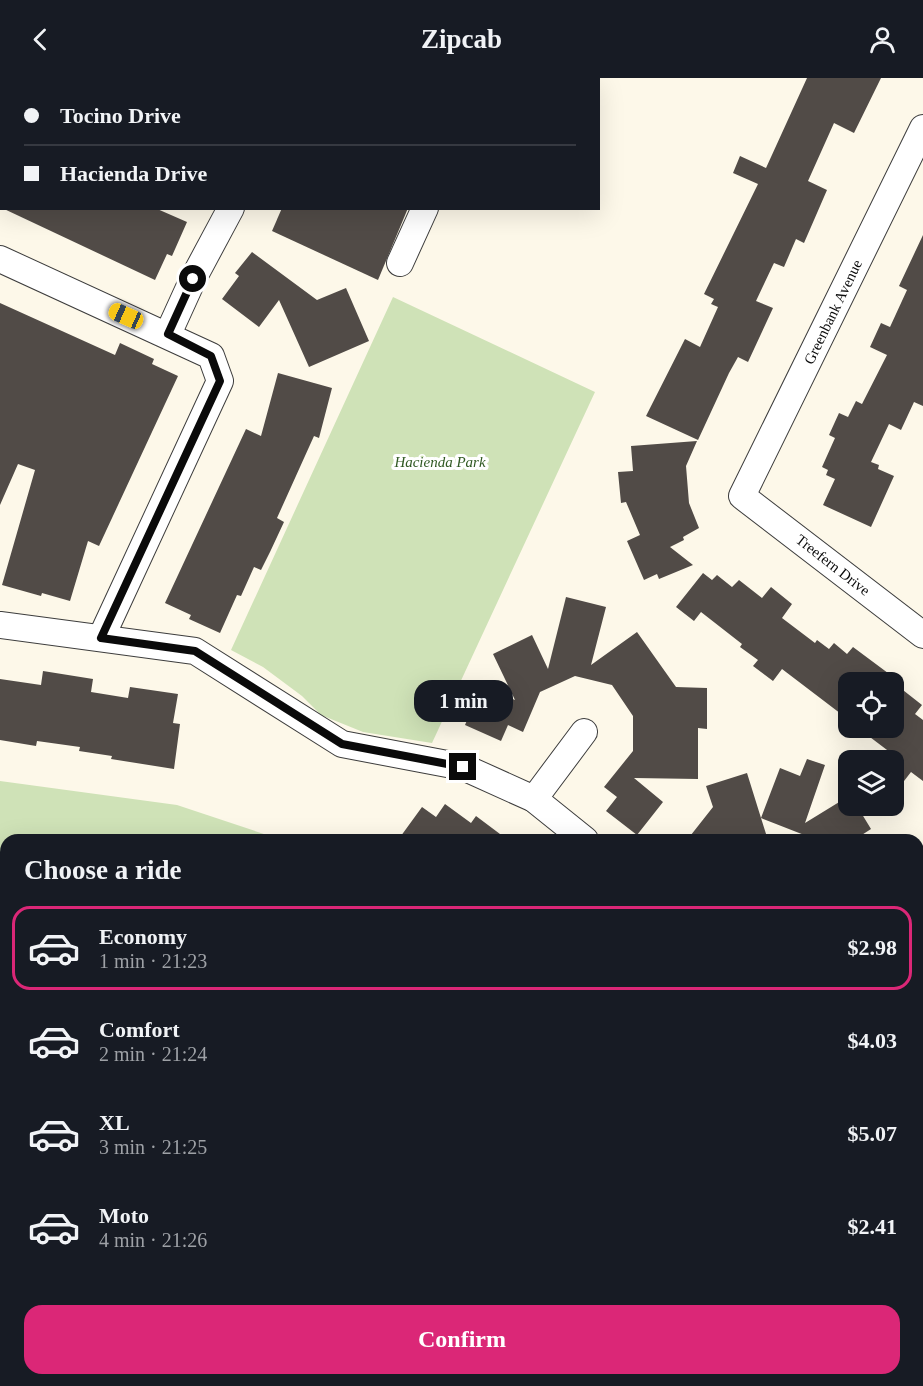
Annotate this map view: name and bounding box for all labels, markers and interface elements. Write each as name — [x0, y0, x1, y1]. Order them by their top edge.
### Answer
icon: back — [24, 23, 57, 56]
icon: person — [866, 23, 899, 56]
text: Zipcab — [421, 24, 502, 54]
text: Tocino Drive — [60, 103, 181, 128]
text: Hacienda Drive — [60, 161, 207, 186]
street label: Greenbank Avenue — [801, 257, 865, 367]
route start — [179, 265, 206, 292]
car — [106, 300, 146, 332]
park label: Hacienda Park — [393, 454, 486, 470]
street label: Treefern Drive — [793, 531, 873, 599]
map controls — [838, 672, 904, 816]
button: locate — [838, 672, 904, 738]
callout: 1 min — [414, 680, 512, 722]
text: 1 min — [439, 690, 488, 712]
button: layers — [838, 750, 904, 816]
route end — [449, 753, 476, 780]
text: Choose a ride — [24, 855, 182, 885]
icon: car — [27, 921, 81, 975]
text: Economy — [99, 924, 187, 949]
text: $2.98 — [848, 935, 897, 960]
text: 1 min · 21:23 — [99, 950, 207, 972]
icon: car — [27, 1014, 81, 1068]
text: Comfort — [99, 1017, 180, 1042]
text: $4.03 — [848, 1028, 897, 1053]
text: 2 min · 21:24 — [99, 1043, 207, 1065]
icon: car — [27, 1107, 81, 1161]
text: XL — [99, 1110, 130, 1135]
text: $5.07 — [848, 1121, 897, 1146]
text: 3 min · 21:25 — [99, 1136, 207, 1158]
icon: car — [27, 1200, 81, 1254]
text: Moto — [99, 1203, 149, 1228]
text: $2.41 — [848, 1214, 897, 1239]
text: 4 min · 21:26 — [99, 1229, 207, 1251]
button: Confirm — [24, 1305, 900, 1374]

